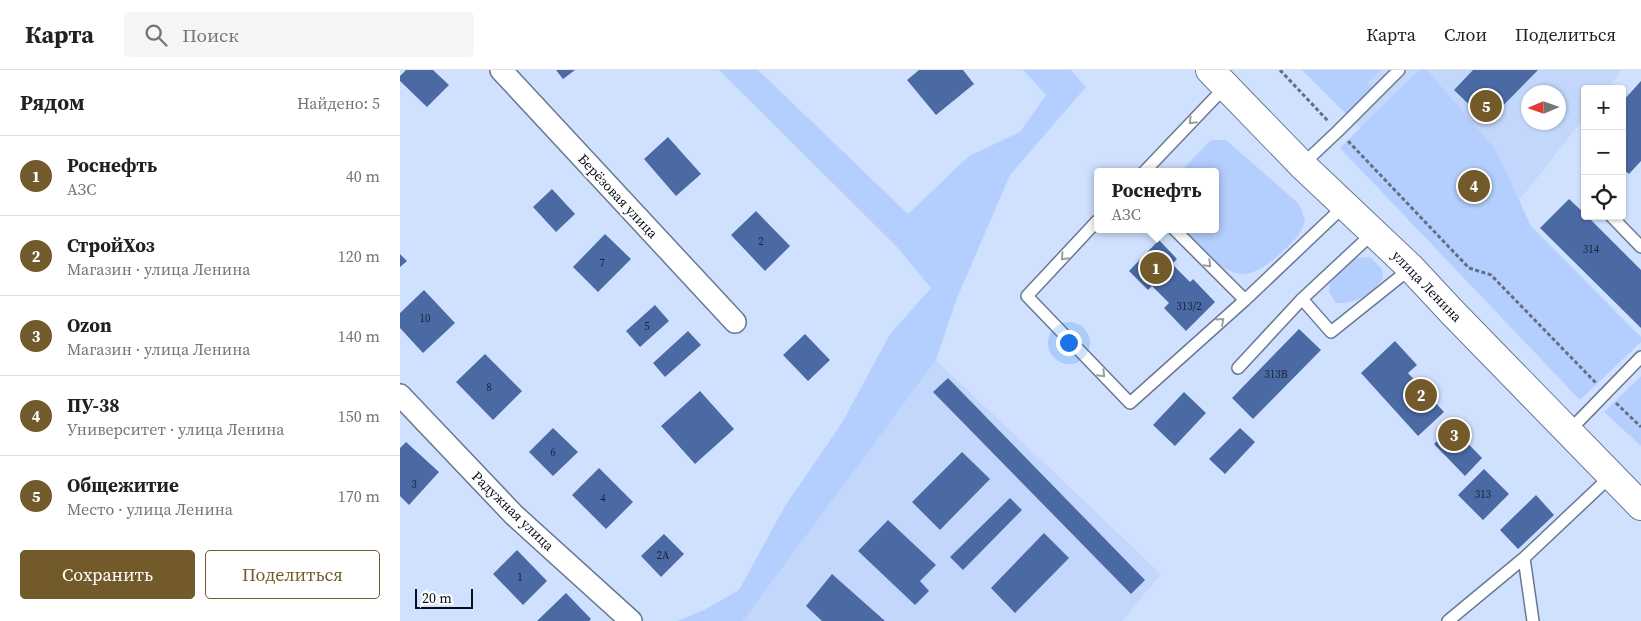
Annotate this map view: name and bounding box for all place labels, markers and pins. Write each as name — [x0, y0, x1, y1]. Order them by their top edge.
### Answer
pin: 5 — [1470, 87, 1502, 125]
pin: 4 — [1458, 167, 1490, 205]
pin: 1 — [1140, 249, 1172, 287]
pin: 2 — [1405, 376, 1437, 414]
pin: 3 — [1438, 416, 1470, 454]

